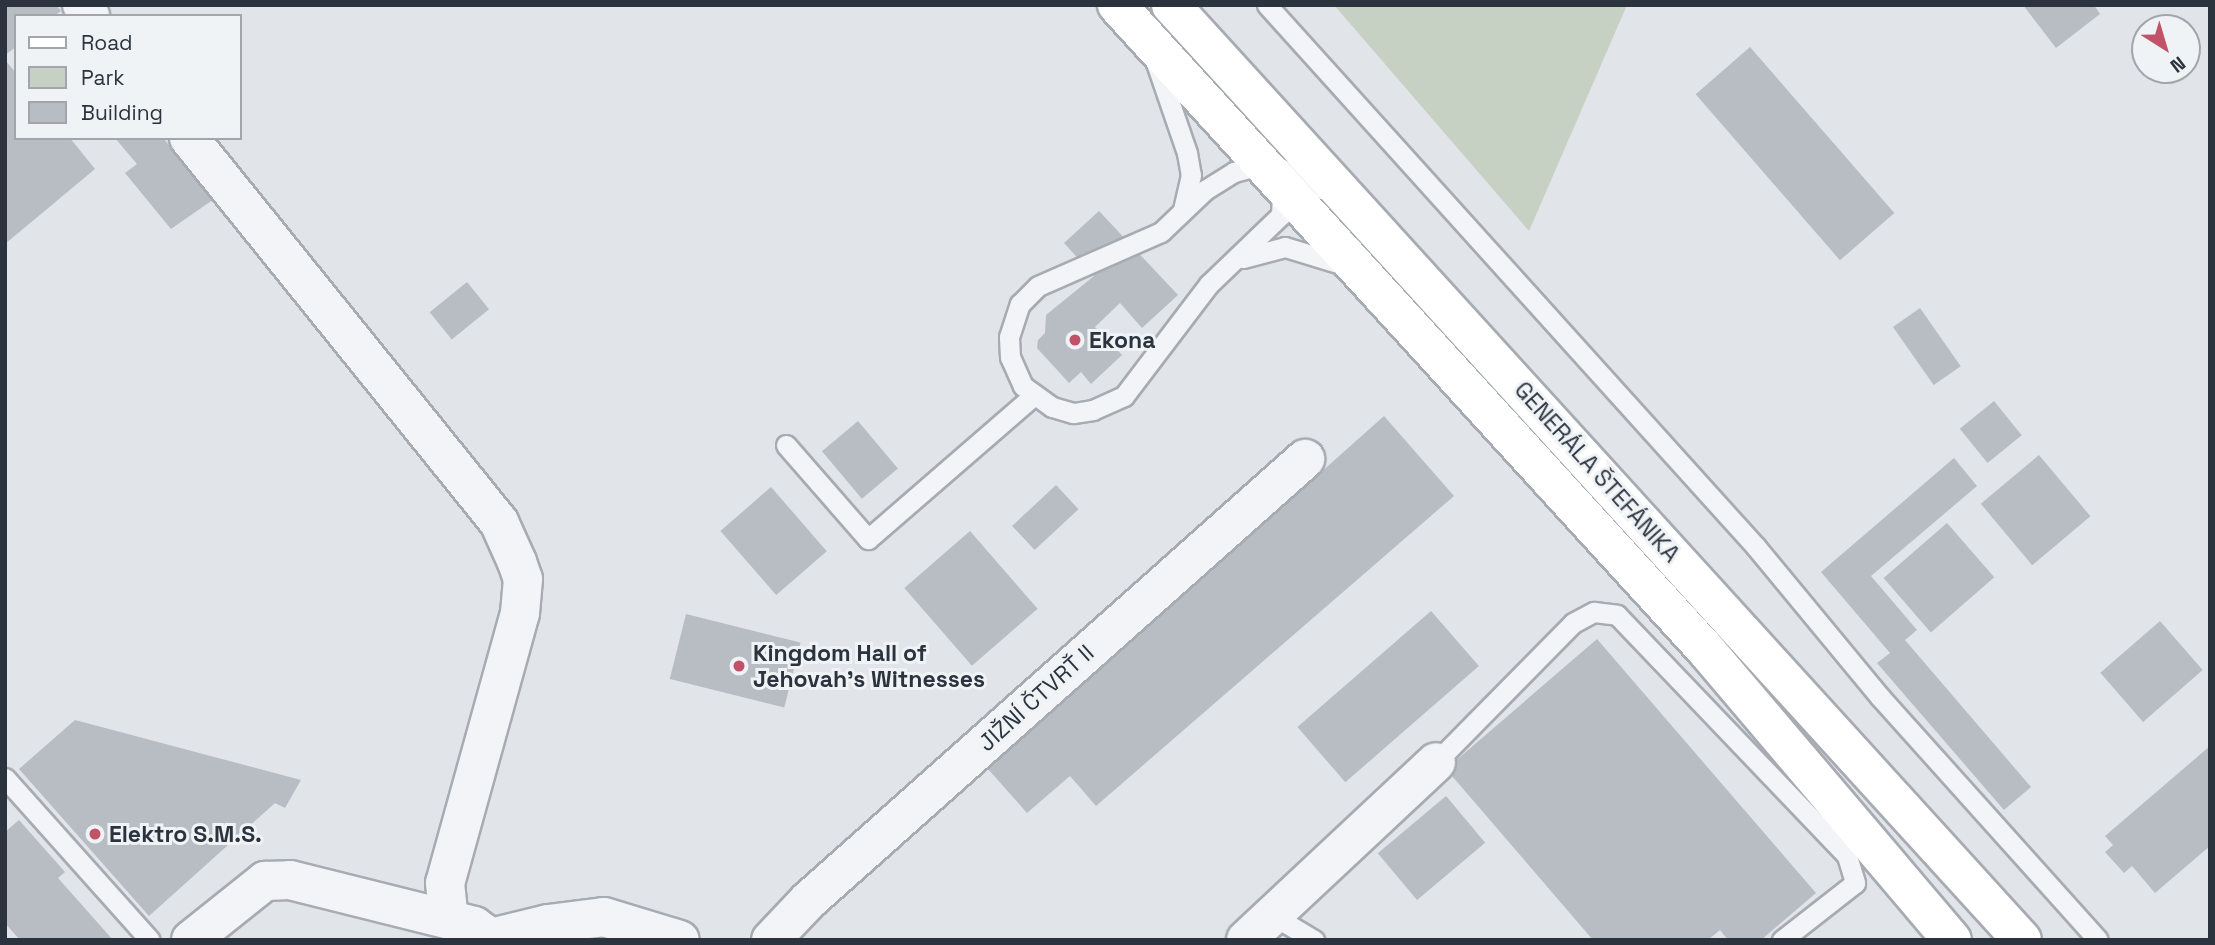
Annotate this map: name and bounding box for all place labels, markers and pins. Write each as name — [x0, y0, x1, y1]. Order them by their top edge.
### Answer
place label: Ekona — [1089, 326, 1156, 354]
marker: Ekona — [1067, 332, 1083, 348]
place label: Kingdom Hall of Jehovah's Witnesses — [753, 639, 985, 693]
marker: Kingdom Hall of Jehovah's Witnesses — [731, 658, 747, 674]
place label: Elektro S.M.S. — [109, 820, 262, 848]
marker: Elektro S.M.S. — [87, 826, 103, 842]

